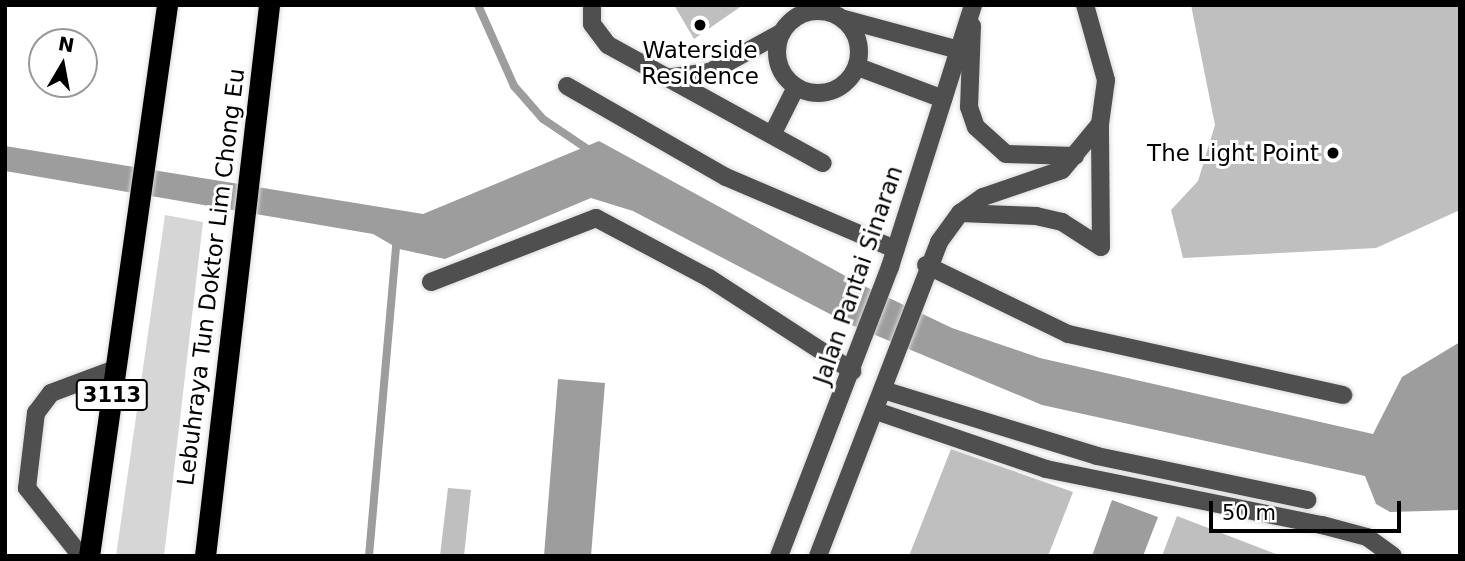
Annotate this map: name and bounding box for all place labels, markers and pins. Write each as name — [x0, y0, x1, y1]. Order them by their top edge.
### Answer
marker: Waterside Residence — [692, 17, 708, 33]
place label: Waterside Residence — [641, 36, 759, 90]
place label: The Light Point — [1147, 139, 1319, 167]
marker: The Light Point — [1325, 145, 1341, 161]

